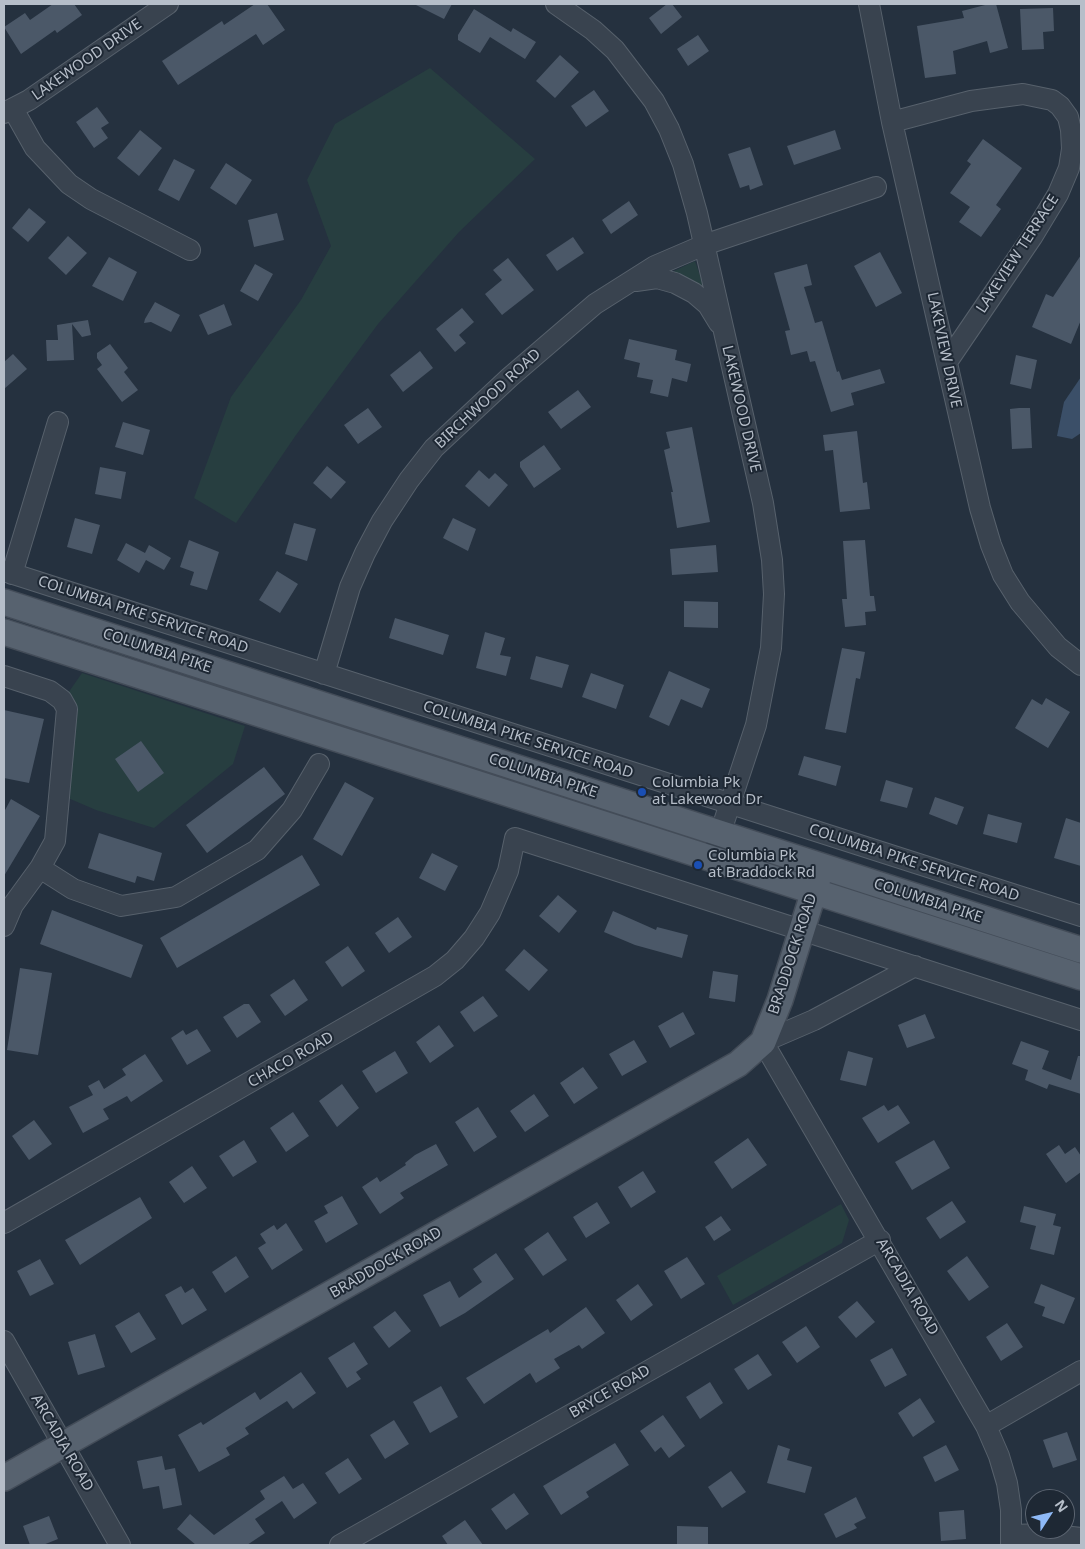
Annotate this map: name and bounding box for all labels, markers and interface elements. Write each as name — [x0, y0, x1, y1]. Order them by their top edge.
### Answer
street label: LAKEWOOD DRIVE — [29, 15, 145, 105]
street label: LAKEVIEW TERRACE — [973, 191, 1063, 317]
street label: LAKEVIEW DRIVE — [923, 290, 965, 410]
street label: LAKEWOOD DRIVE — [718, 344, 764, 474]
street label: BIRCHWOOD ROAD — [431, 345, 545, 453]
street label: COLUMBIA PIKE SERVICE ROAD — [36, 572, 250, 658]
street label: COLUMBIA PIKE — [100, 625, 214, 677]
street label: COLUMBIA PIKE SERVICE ROAD — [421, 697, 635, 783]
street label: COLUMBIA PIKE — [486, 750, 600, 802]
place label: Columbia Pk at Lakewood Dr — [652, 774, 762, 809]
marker: Columbia Pk at Lakewood Dr — [636, 786, 648, 798]
street label: COLUMBIA PIKE SERVICE ROAD — [807, 820, 1021, 906]
place label: Columbia Pk at Braddock Rd — [708, 847, 815, 882]
marker: Columbia Pk at Braddock Rd — [692, 859, 704, 871]
street label: COLUMBIA PIKE — [871, 875, 985, 927]
street label: BRADDOCK ROAD — [765, 891, 821, 1017]
street label: CHACO ROAD — [245, 1028, 337, 1092]
street label: BRADDOCK ROAD — [327, 1224, 445, 1302]
street label: ARCADIA ROAD — [872, 1235, 942, 1339]
street label: BRYCE ROAD — [566, 1362, 654, 1422]
street label: ARCADIA ROAD — [27, 1391, 97, 1495]
north arrow — [1025, 1489, 1075, 1539]
text: N — [1051, 1496, 1073, 1516]

